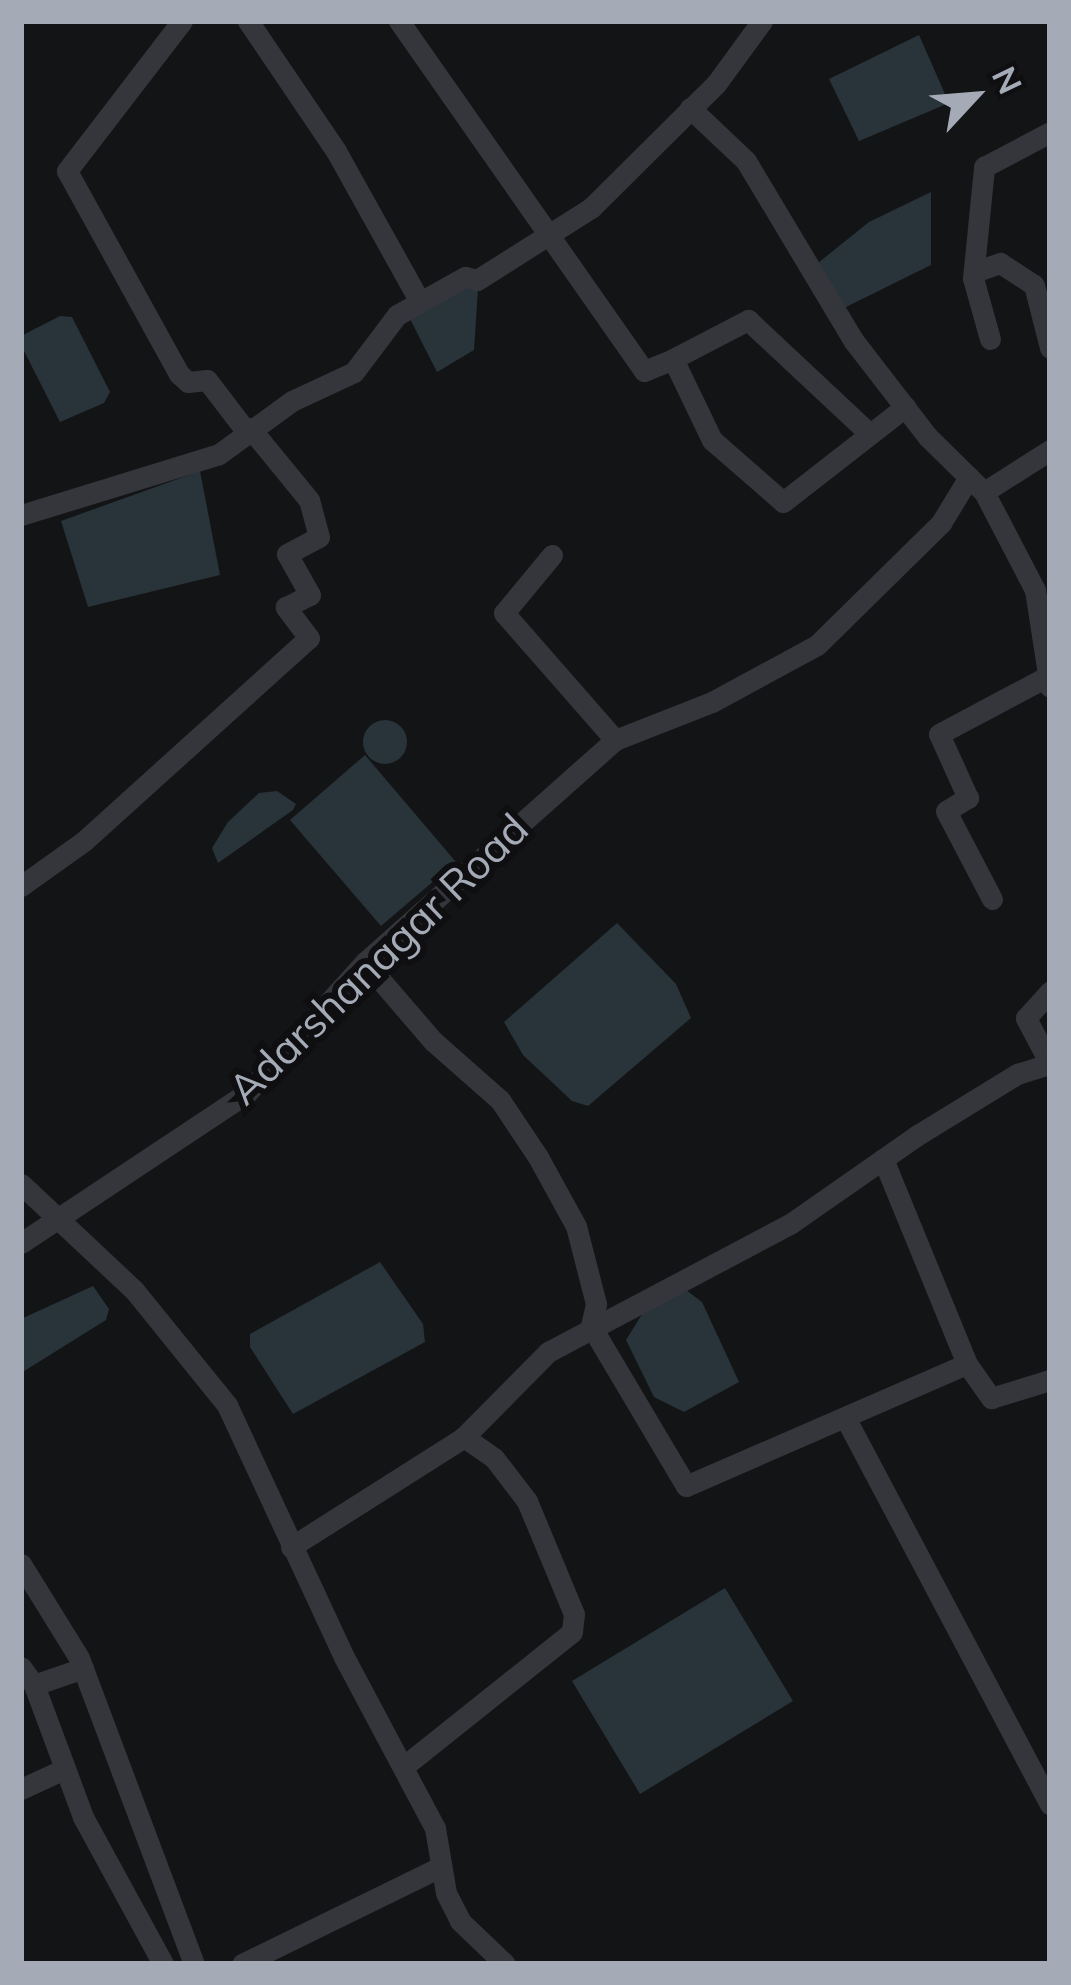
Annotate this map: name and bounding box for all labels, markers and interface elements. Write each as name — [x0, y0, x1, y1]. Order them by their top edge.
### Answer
north arrow — [915, 36, 1035, 156]
text: N — [984, 60, 1032, 100]
street label: Adarshanagar Road — [218, 803, 538, 1115]

